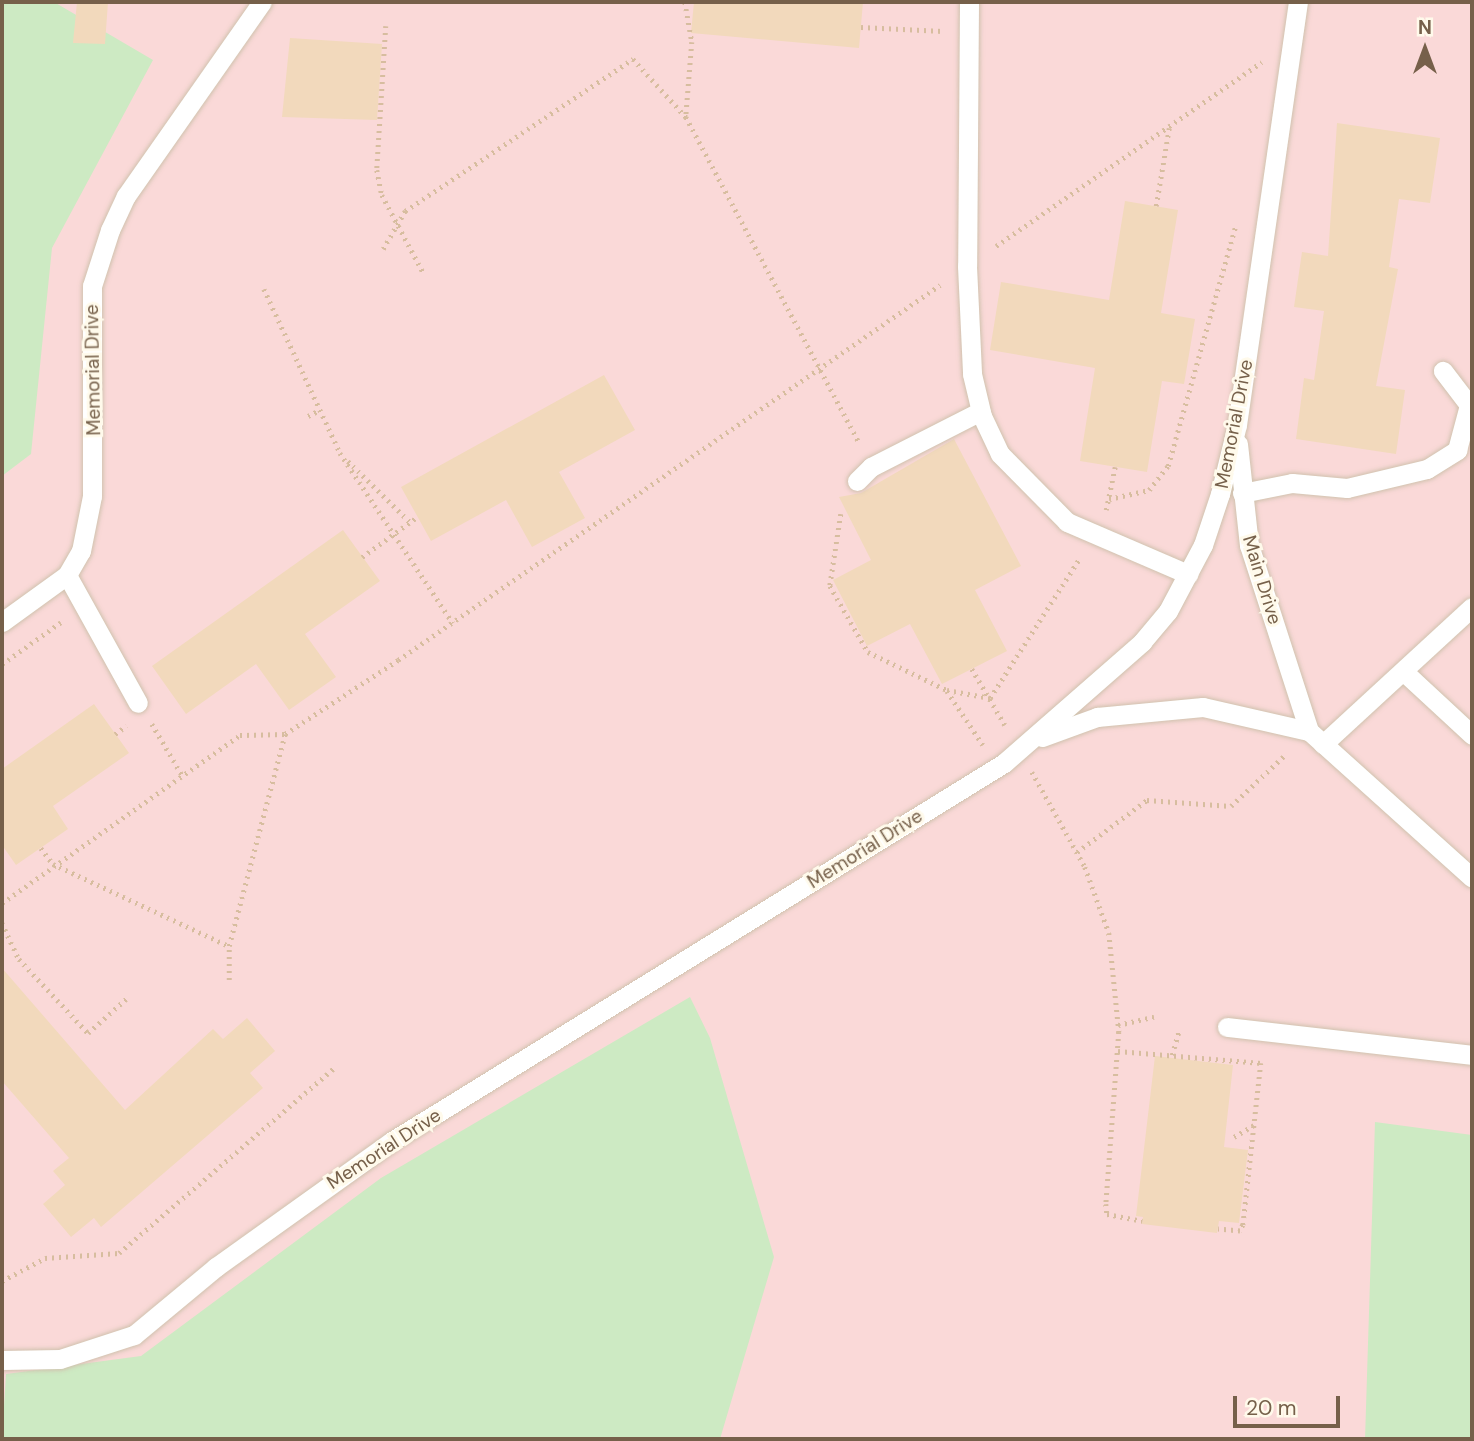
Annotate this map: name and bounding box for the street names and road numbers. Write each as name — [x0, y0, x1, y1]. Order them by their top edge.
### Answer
street label: Memorial Drive — [80, 304, 106, 436]
street label: Memorial Drive — [1210, 357, 1258, 491]
street label: Main Drive — [1238, 533, 1286, 627]
street label: Memorial Drive — [803, 805, 927, 893]
street label: Memorial Drive — [323, 1104, 445, 1194]

